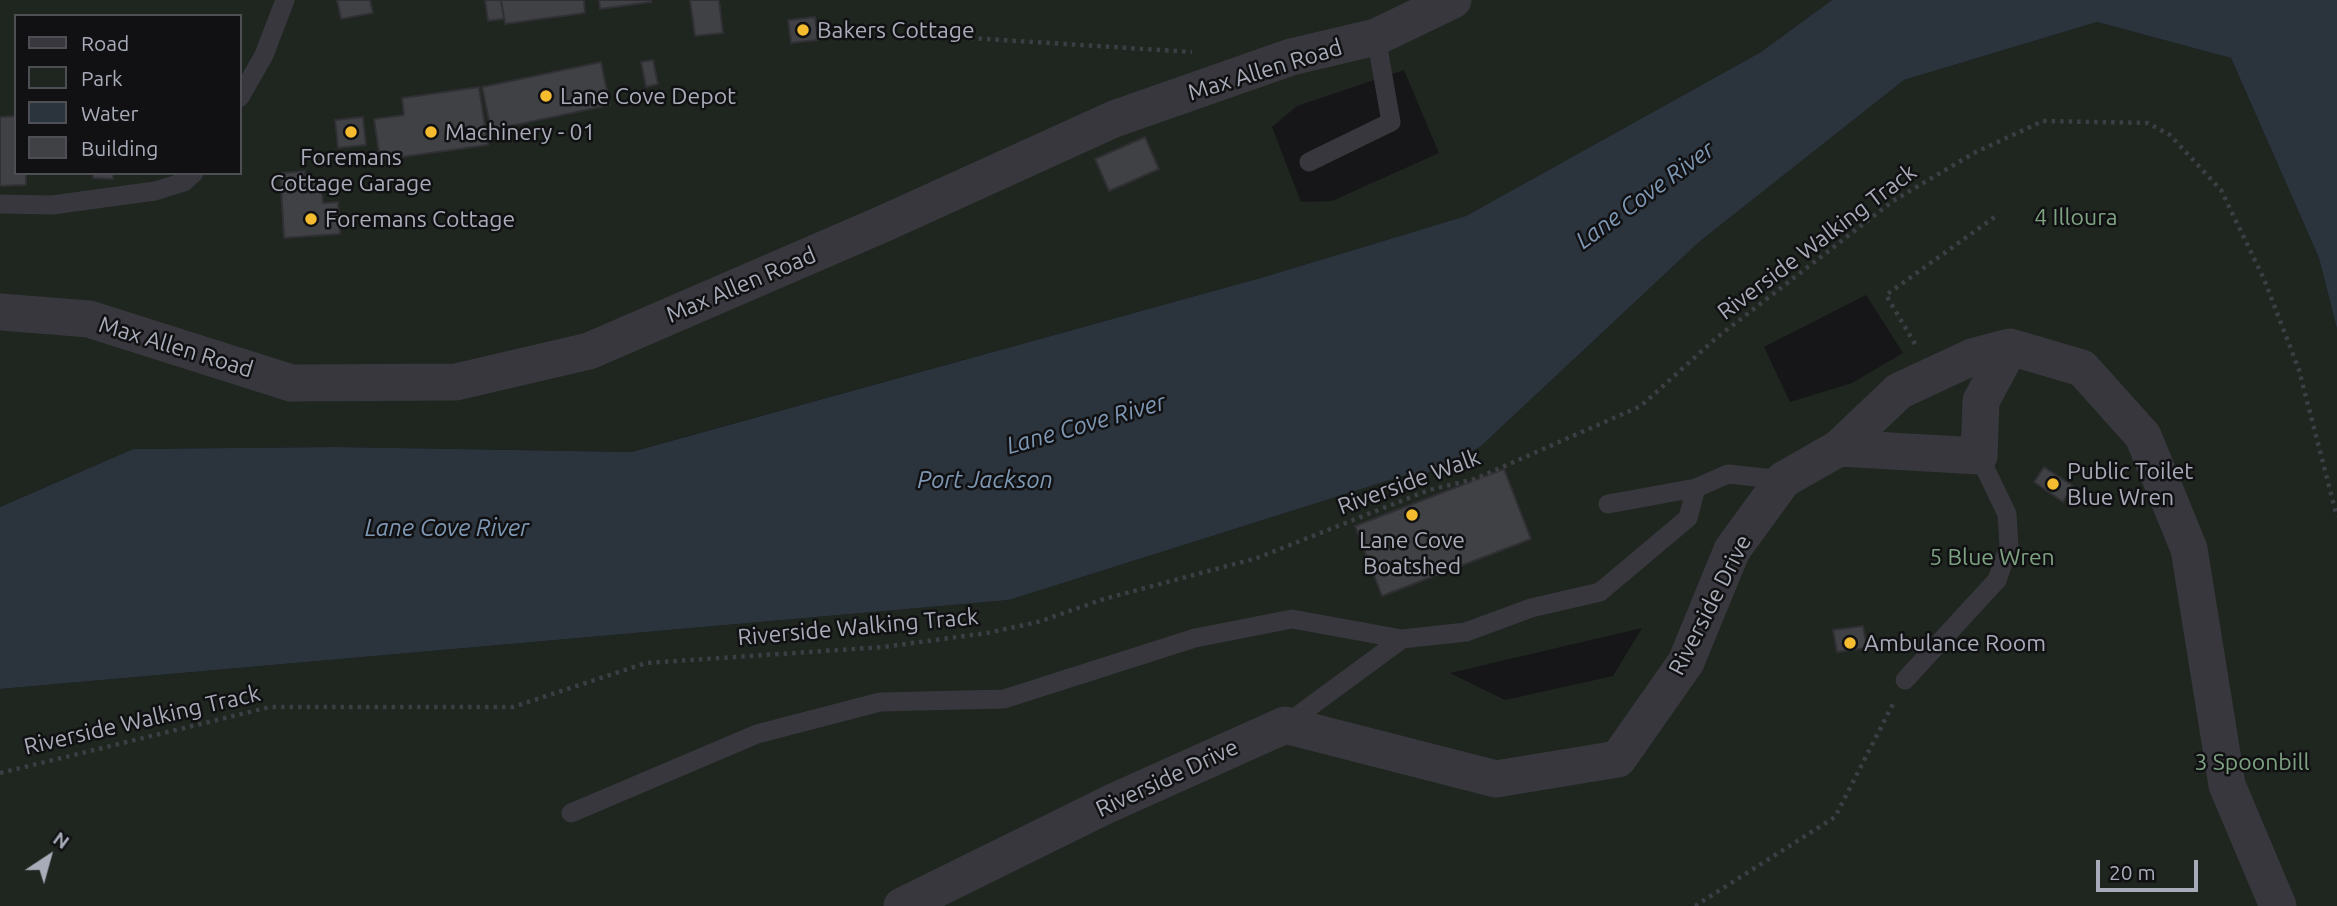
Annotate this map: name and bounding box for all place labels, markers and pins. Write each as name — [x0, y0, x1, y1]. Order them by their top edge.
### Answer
place label: Bakers Cottage — [817, 16, 975, 44]
marker: Bakers Cottage — [795, 22, 811, 38]
place label: Lane Cove Depot — [560, 82, 736, 110]
marker: Lane Cove Depot — [538, 88, 554, 104]
place label: Machinery - 01 — [445, 118, 595, 146]
marker: Foremans Cottage Garage — [343, 124, 359, 140]
marker: Machinery - 01 — [423, 124, 439, 140]
place label: Foremans Cottage Garage — [270, 143, 432, 197]
place label: Foremans Cottage — [325, 205, 515, 233]
marker: Foremans Cottage — [303, 211, 319, 227]
place label: Public Toilet Blue Wren — [2067, 457, 2193, 511]
marker: Public Toilet Blue Wren — [2045, 476, 2061, 492]
marker: Lane Cove Boatshed — [1404, 507, 1420, 523]
place label: Lane Cove Boatshed — [1359, 526, 1465, 580]
place label: Ambulance Room — [1864, 629, 2046, 657]
marker: Ambulance Room — [1842, 635, 1858, 651]

